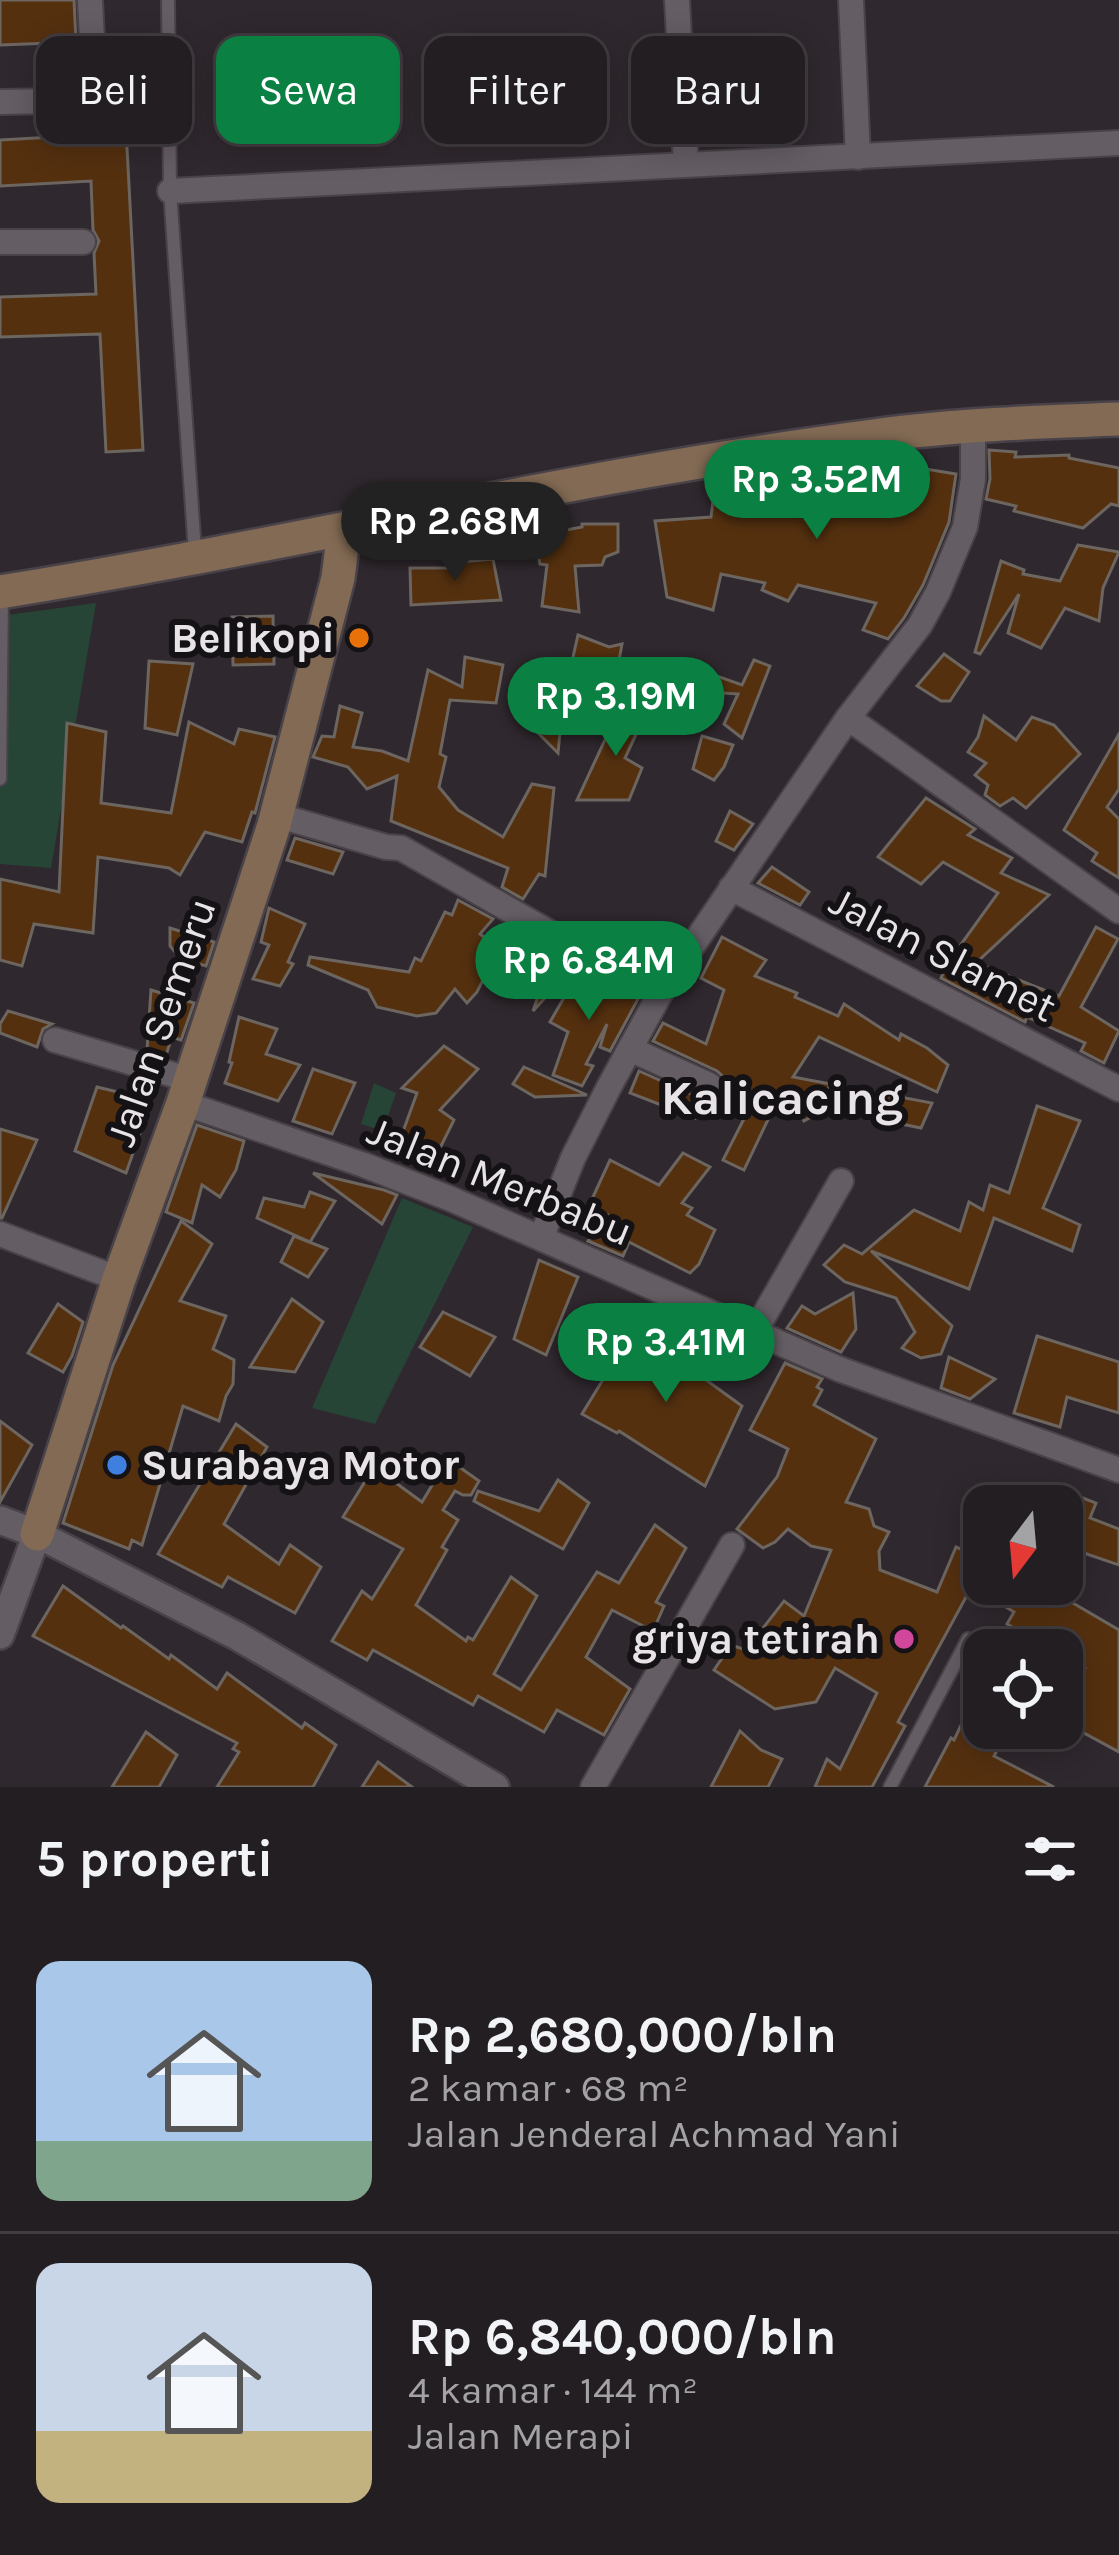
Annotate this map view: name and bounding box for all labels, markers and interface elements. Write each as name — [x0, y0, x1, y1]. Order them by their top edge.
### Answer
chip: Beli — [36, 36, 192, 144]
chip: Sewa — [216, 36, 400, 144]
chip: Filter — [424, 36, 607, 144]
chip: Baru — [631, 36, 805, 144]
pin: Rp 3.52M — [693, 440, 941, 542]
text: Rp 3.52M — [731, 456, 903, 502]
pin: Rp 2.68M — [331, 482, 579, 584]
text: Rp 2.68M — [368, 498, 542, 544]
place label: Belikopi — [171, 613, 335, 663]
marker: Belikopi — [346, 625, 372, 651]
pin: Rp 3.19M — [492, 657, 740, 759]
text: Rp 3.19M — [534, 673, 698, 719]
street label: Jalan Slamet — [822, 876, 1064, 1032]
street label: Jalan Semeru — [95, 892, 227, 1152]
pin: Rp 6.84M — [465, 921, 713, 1023]
text: Rp 6.84M — [502, 937, 676, 983]
district label: Kalicacing — [661, 1070, 903, 1126]
street label: Jalan Merbabu — [360, 1105, 640, 1257]
pin: Rp 3.41M — [542, 1303, 790, 1405]
text: Rp 3.41M — [585, 1319, 747, 1365]
place label: Surabaya Motor — [141, 1440, 460, 1490]
marker: Surabaya Motor — [104, 1452, 130, 1478]
north arrow — [963, 1485, 1083, 1605]
map controls — [963, 1485, 1083, 1749]
place label: griya tetirah — [633, 1614, 880, 1664]
marker: griya tetirah — [891, 1626, 917, 1652]
button: locate — [963, 1629, 1083, 1749]
icon: filters — [1017, 1826, 1083, 1892]
text: 5 properti — [36, 1829, 274, 1889]
text: Rp 2,680,000/bln — [408, 2005, 837, 2065]
icon: home — [132, 2009, 276, 2153]
text: 2 kamar · 68 m² — [408, 2065, 689, 2111]
text: Jalan Jenderal Achmad Yani — [408, 2111, 901, 2157]
text: Rp 6,840,000/bln — [408, 2307, 837, 2367]
icon: home — [132, 2311, 276, 2455]
text: 4 kamar · 144 m² — [408, 2367, 698, 2413]
text: Jalan Merapi — [408, 2413, 633, 2459]

